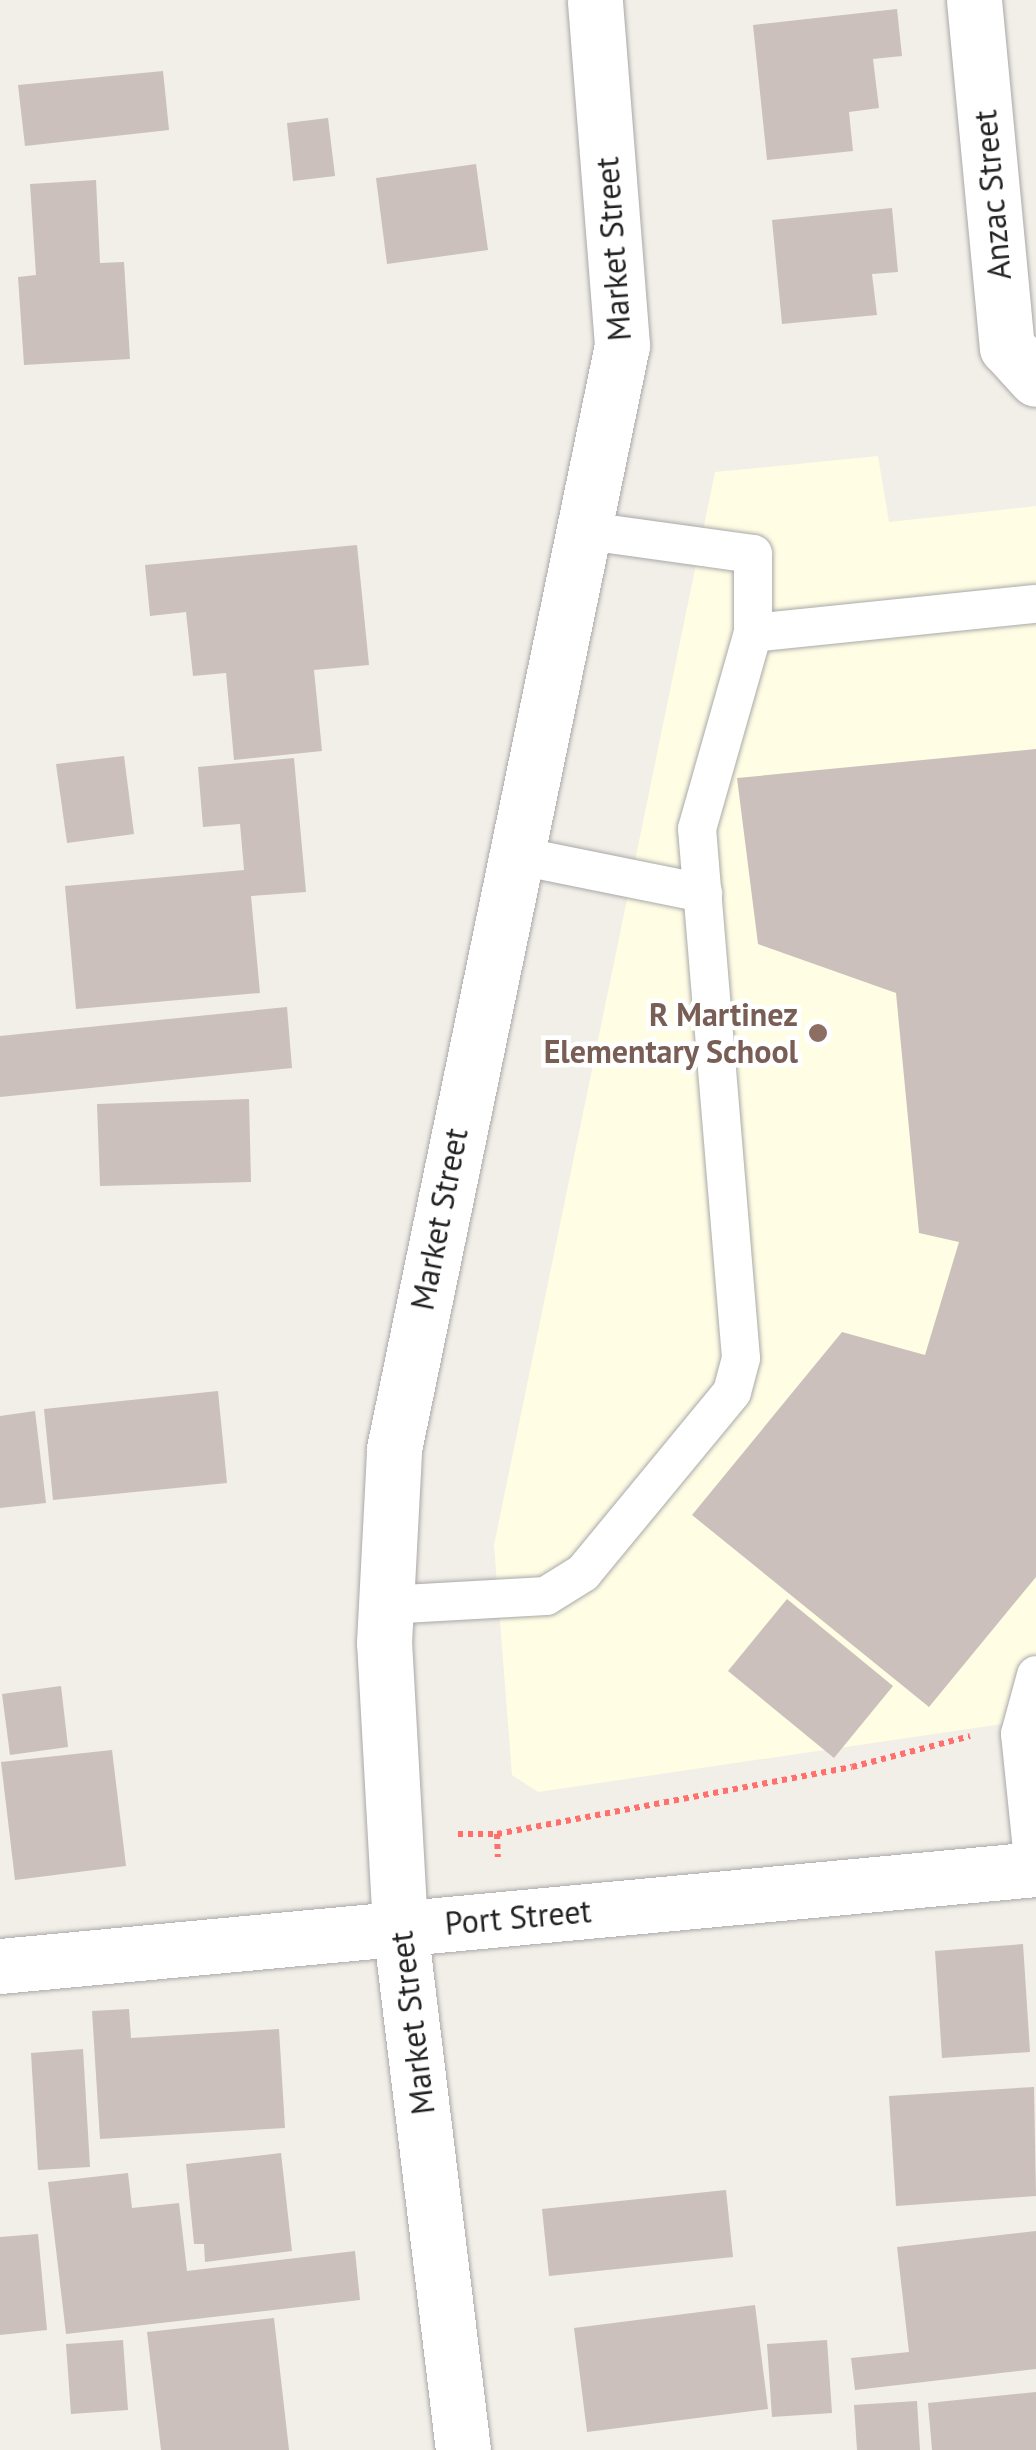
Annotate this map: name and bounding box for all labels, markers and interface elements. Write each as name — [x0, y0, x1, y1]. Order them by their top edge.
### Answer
street label: Anzac Street — [965, 108, 1019, 282]
street label: Market Street — [587, 156, 639, 342]
place label: R Martinez Elementary School — [542, 996, 798, 1071]
marker: R Martinez Elementary School — [807, 1022, 829, 1044]
street label: Market Street — [403, 1125, 475, 1313]
street label: Port Street — [443, 1891, 593, 1943]
street label: Market Street — [382, 1929, 442, 2117]

